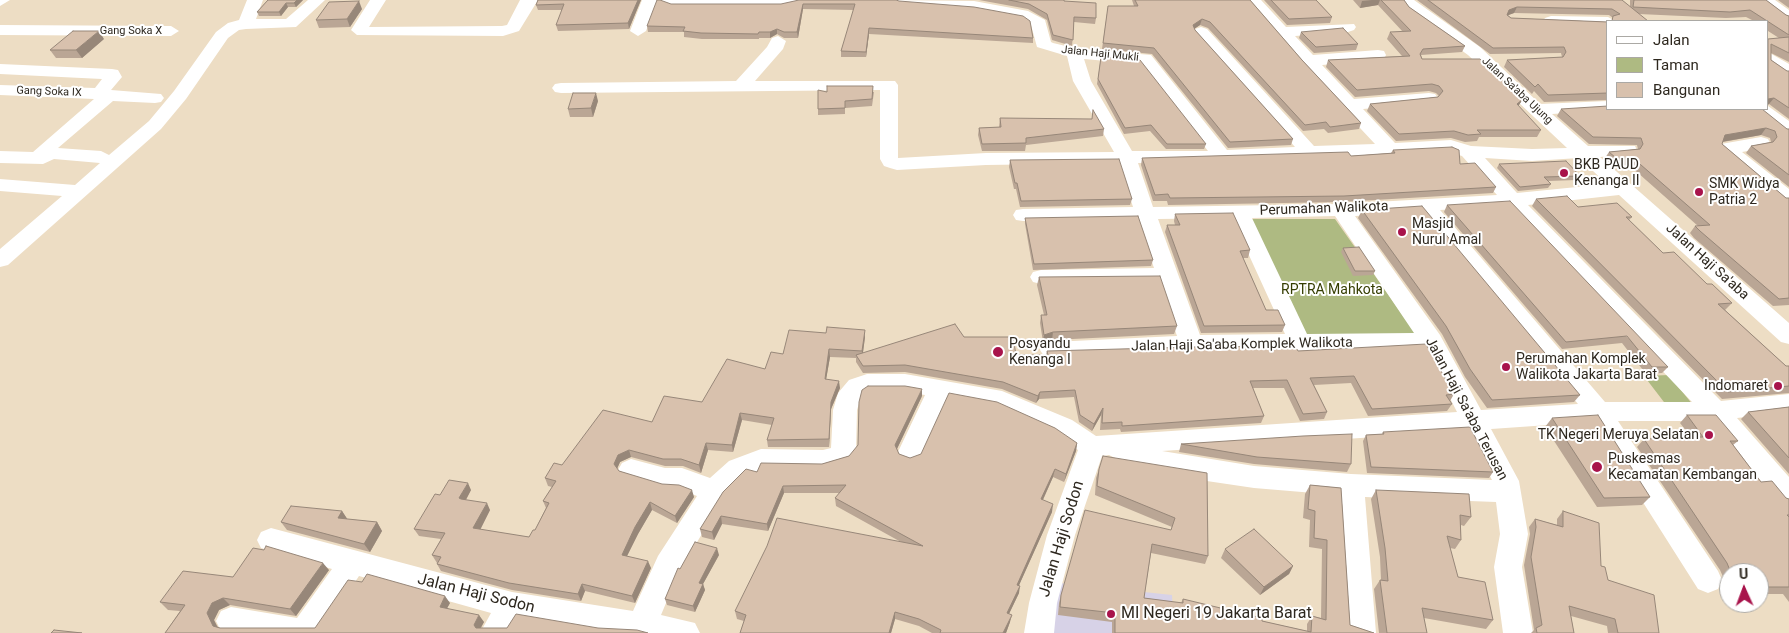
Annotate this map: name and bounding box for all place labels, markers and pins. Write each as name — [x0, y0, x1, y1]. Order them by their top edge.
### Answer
place label: BKB PAUD Kenanga II — [1574, 157, 1640, 190]
marker: BKB PAUD Kenanga II — [1558, 167, 1570, 179]
place label: SMK Widya Patria 2 — [1709, 176, 1780, 208]
marker: SMK Widya Patria 2 — [1693, 186, 1705, 198]
place label: Masjid Nurul Amal — [1412, 216, 1481, 248]
marker: Masjid Nurul Amal — [1396, 226, 1408, 238]
place label: Posyandu Kenanga I — [1009, 336, 1071, 368]
marker: Posyandu Kenanga I — [991, 345, 1005, 359]
place label: Perumahan Komplek Walikota Jakarta Barat — [1516, 351, 1657, 384]
marker: Perumahan Komplek Walikota Jakarta Barat — [1500, 361, 1512, 373]
place label: Indomaret — [1704, 378, 1768, 394]
marker: Indomaret — [1772, 380, 1784, 392]
place label: TK Negeri Meruya Selatan — [1538, 427, 1699, 443]
marker: TK Negeri Meruya Selatan — [1703, 429, 1715, 441]
place label: Puskesmas Kecamatan Kembangan — [1608, 451, 1757, 484]
marker: Puskesmas Kecamatan Kembangan — [1590, 460, 1604, 474]
place label: MI Negeri 19 Jakarta Barat — [1121, 604, 1312, 624]
marker: MI Negeri 19 Jakarta Barat — [1105, 608, 1117, 620]

